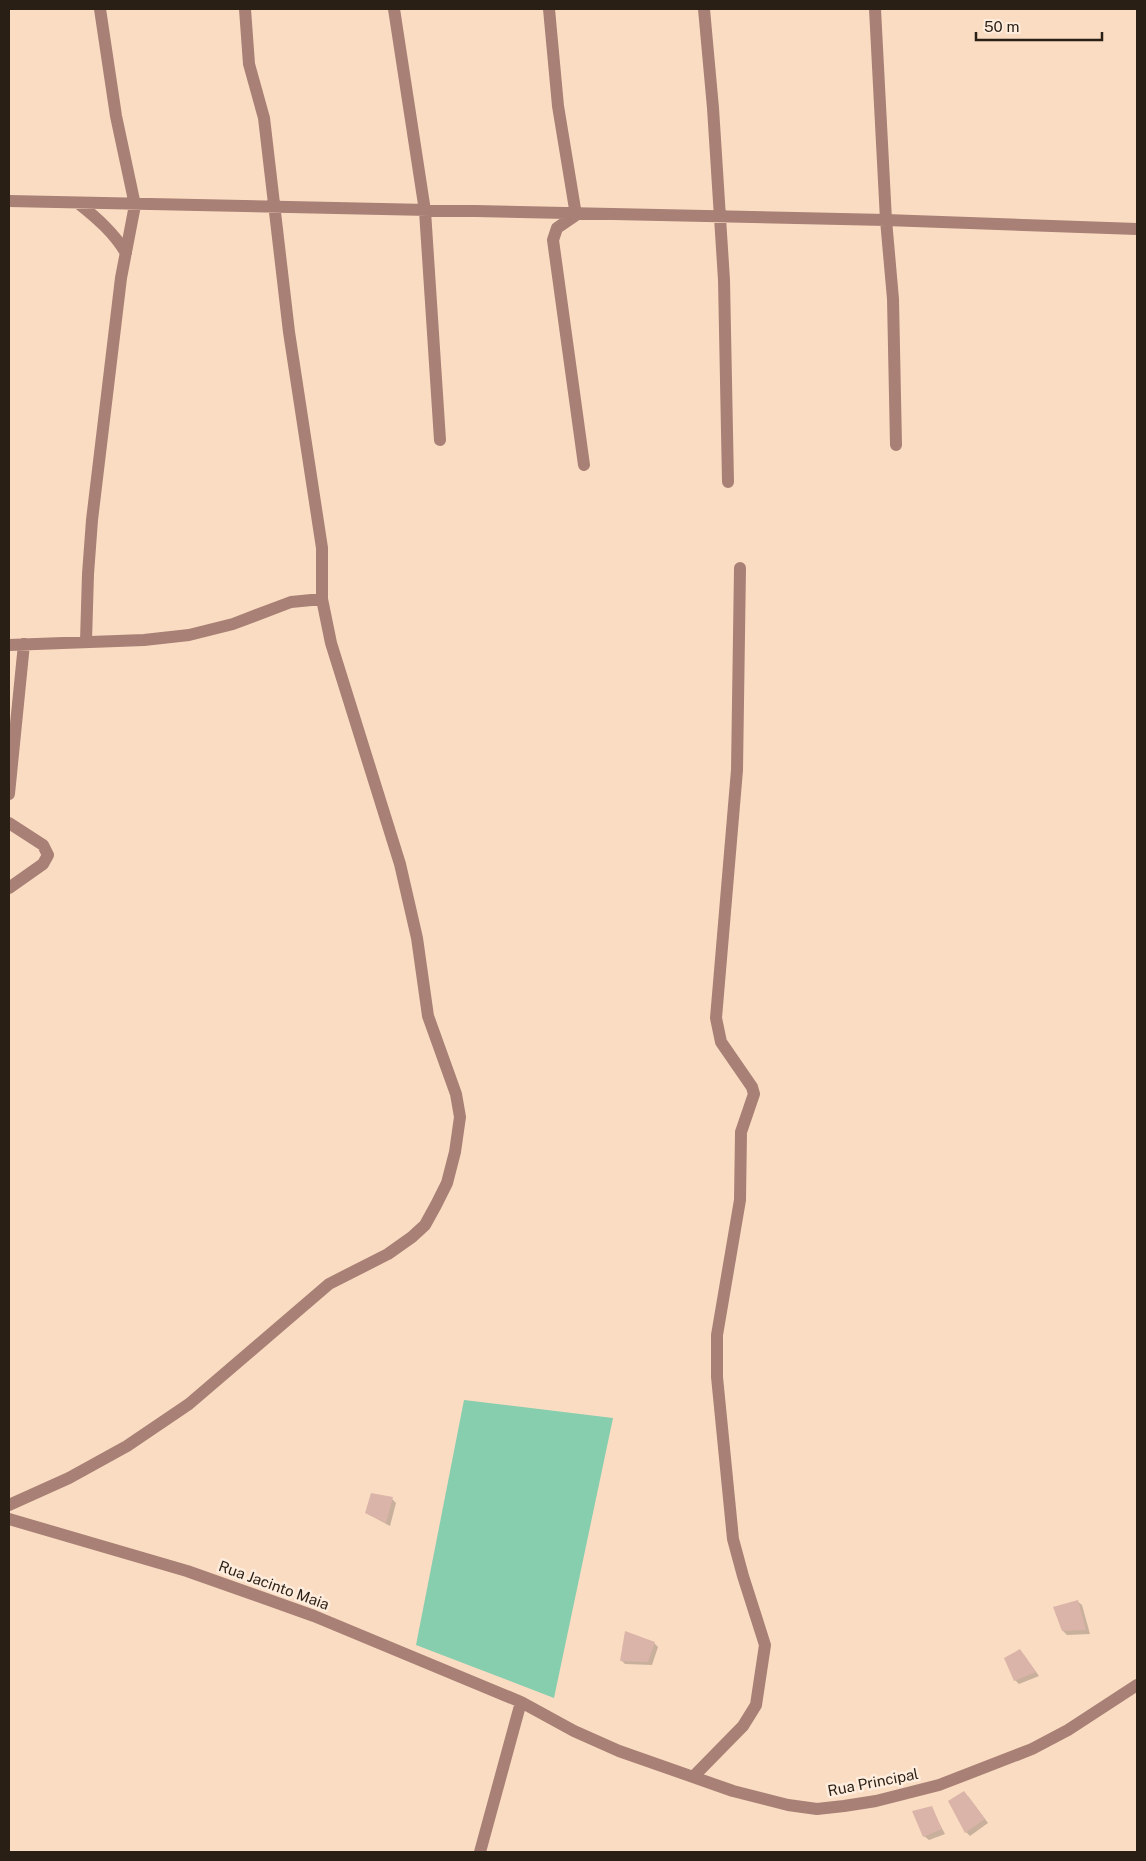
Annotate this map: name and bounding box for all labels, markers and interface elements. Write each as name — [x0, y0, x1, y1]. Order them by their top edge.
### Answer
scale bar — [976, 10, 1102, 42]
text: 50 m — [984, 18, 1019, 35]
street label: Rua Jacinto Maia — [217, 1557, 331, 1613]
street label: Rua Principal — [826, 1765, 920, 1799]

